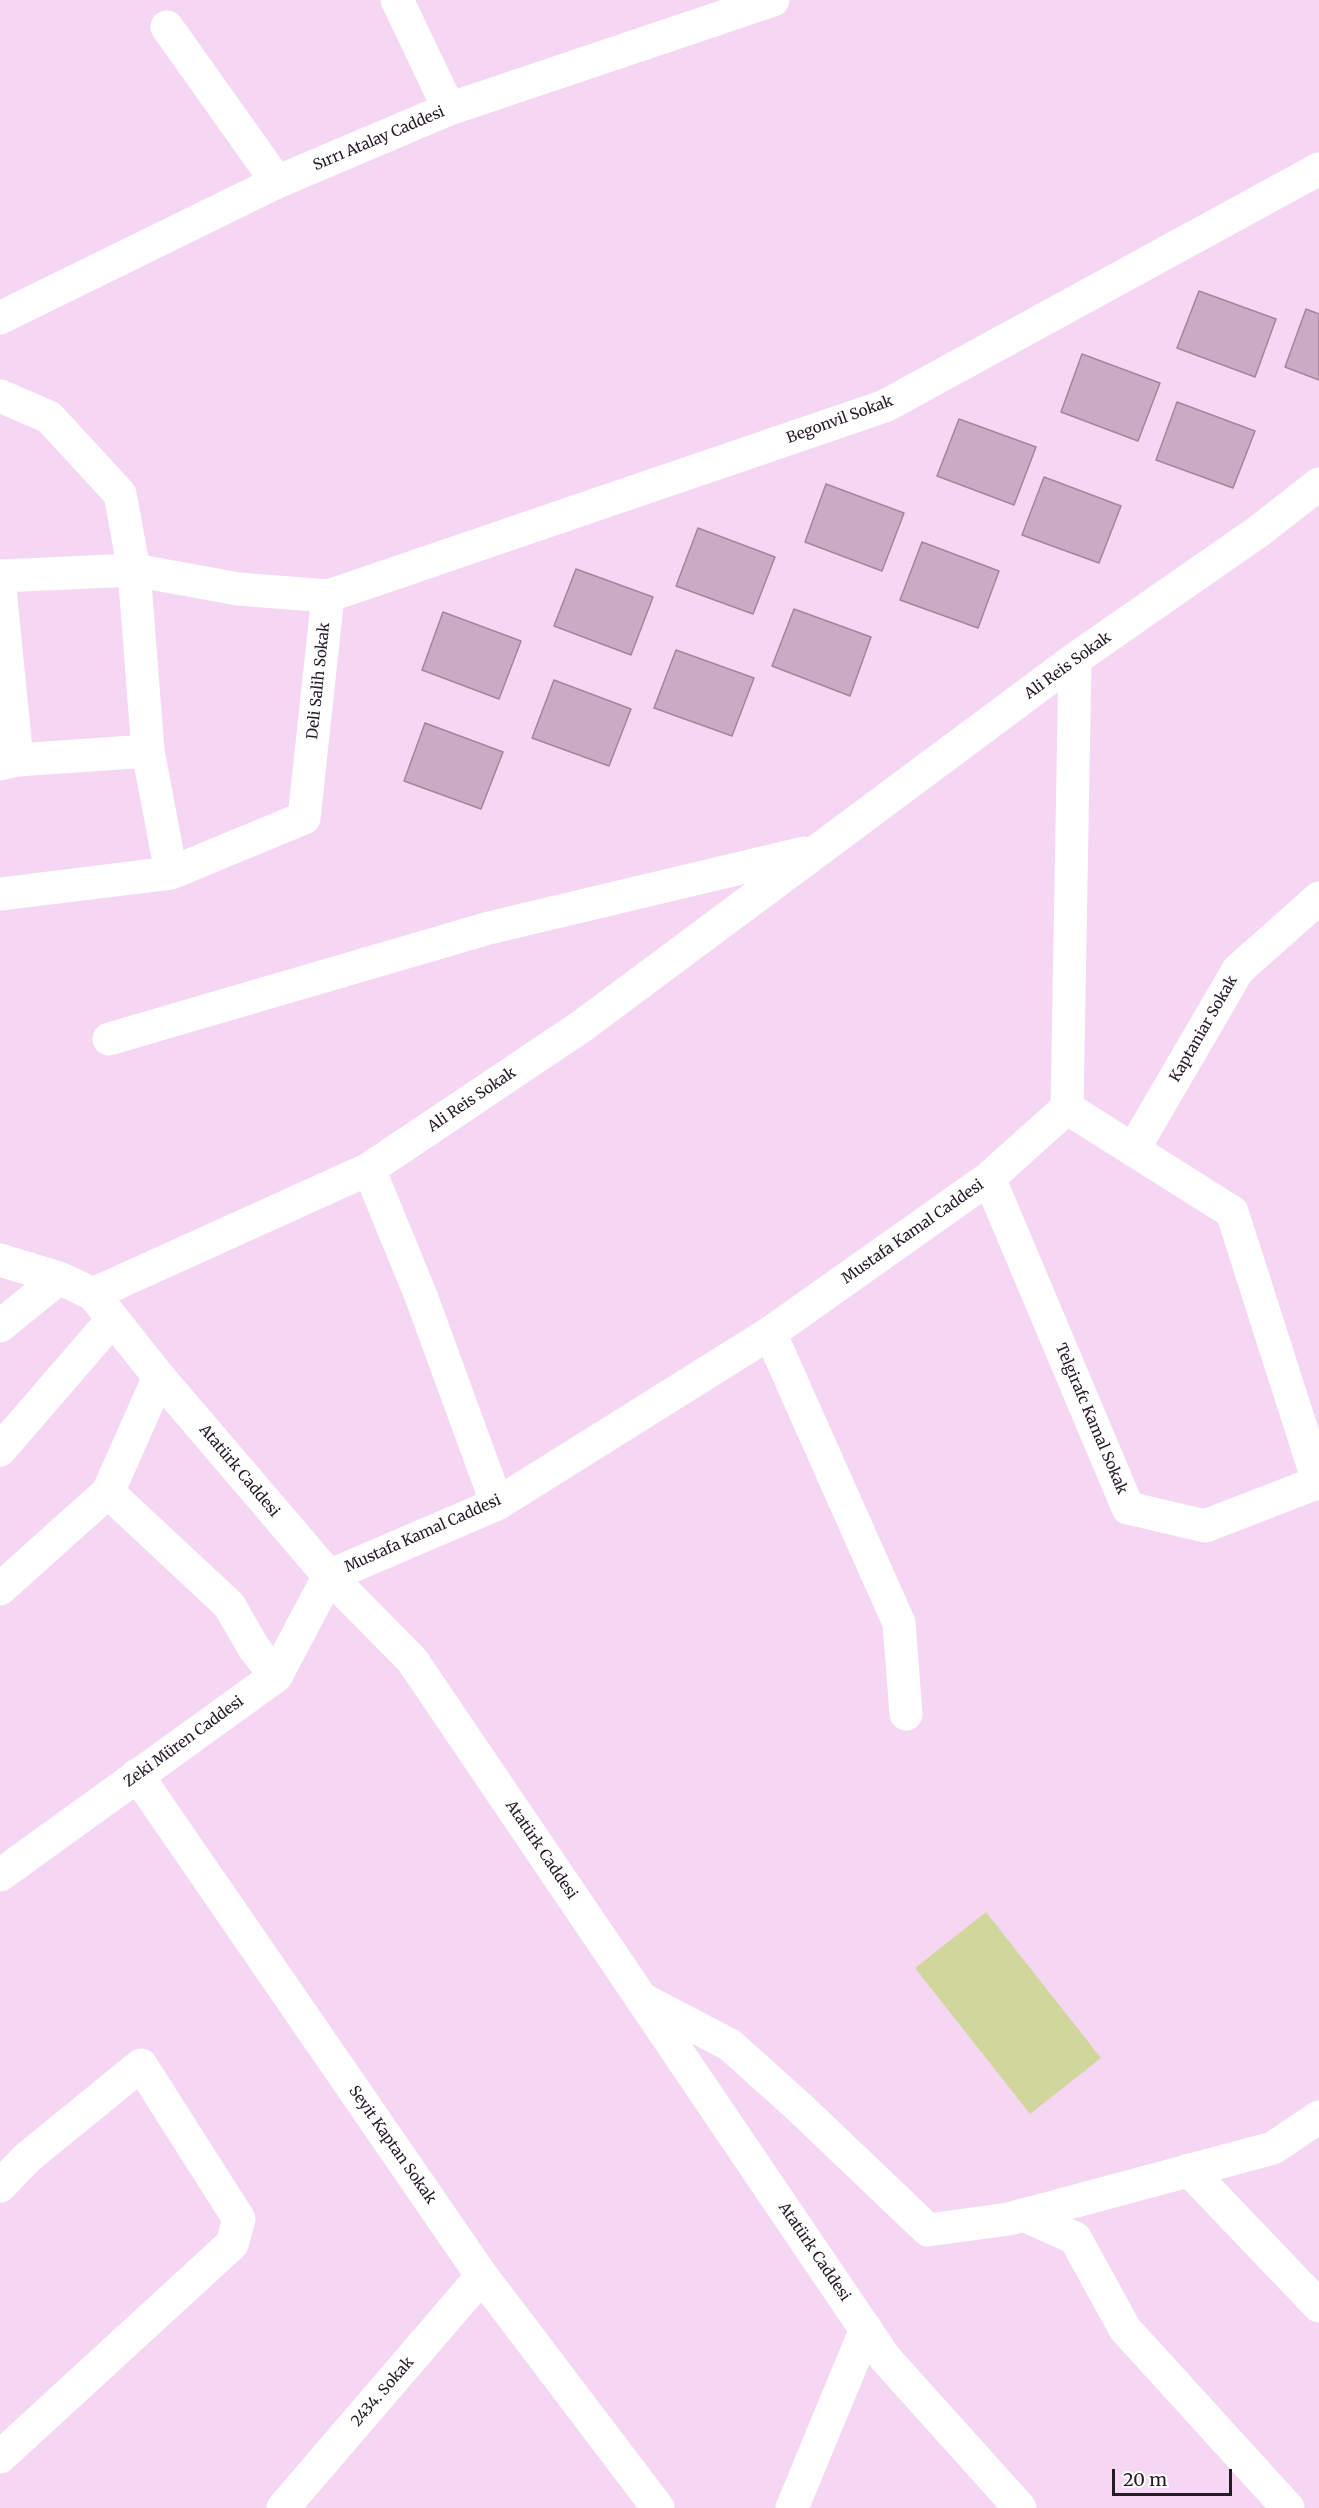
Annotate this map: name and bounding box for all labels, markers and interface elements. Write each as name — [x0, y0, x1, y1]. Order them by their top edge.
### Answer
street label: Sırrı Atalay Caddesi — [311, 103, 447, 175]
street label: Begonvil Sokak — [784, 392, 896, 448]
street label: Deli Salih Sokak — [304, 622, 334, 740]
street label: Ali Reis Sokak — [1021, 629, 1115, 703]
street label: Kaptaniar Sokak — [1166, 973, 1242, 1085]
street label: Ali Reis Sokak — [424, 1064, 520, 1136]
street label: Mustafa Kamal Caddesi — [839, 1176, 987, 1288]
street label: Telgirafc Kamal Sokak — [1051, 1341, 1131, 1497]
street label: Atatürk Caddesi — [195, 1421, 283, 1521]
street label: Mustafa Kamal Caddesi — [342, 1491, 504, 1577]
street label: Zeki Müren Caddesi — [121, 1693, 247, 1791]
street label: Atatürk Caddesi — [501, 1797, 581, 1903]
street label: Seyit Kaptan Sokak — [345, 2083, 439, 2207]
street label: Atatürk Caddesi — [774, 2199, 854, 2305]
street label: 2434. Sokak — [348, 2354, 418, 2430]
scale bar — [1115, 2457, 1235, 2495]
text: 20 m — [1123, 2468, 1167, 2491]

